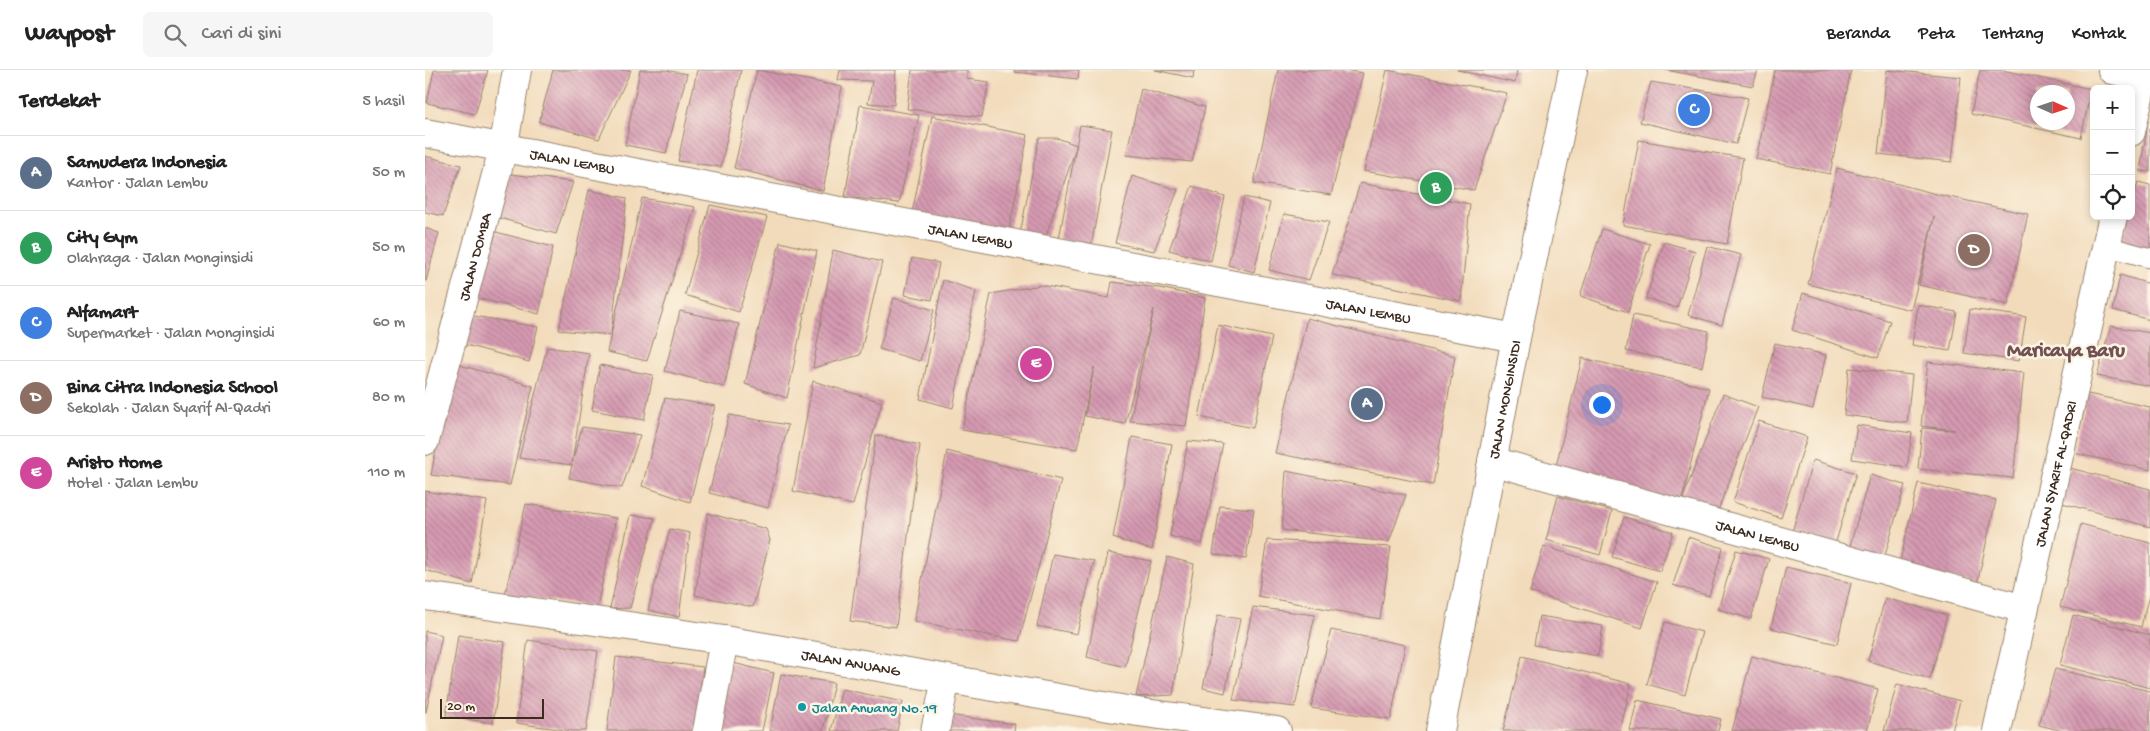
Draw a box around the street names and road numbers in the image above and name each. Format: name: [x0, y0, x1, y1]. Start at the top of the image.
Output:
street label: JALAN LEMBU: [528, 146, 616, 180]
street label: JALAN DOMBA: [456, 210, 497, 303]
street label: JALAN LEMBU: [926, 221, 1014, 254]
street label: JALAN LEMBU: [1324, 295, 1412, 329]
street label: JALAN MONGINSIDI: [1486, 339, 1526, 460]
street label: JALAN SYARIF AL-QADRI: [2032, 399, 2082, 549]
street label: JALAN LEMBU: [1713, 517, 1802, 557]
street label: JALAN ANUANG: [800, 647, 902, 682]

